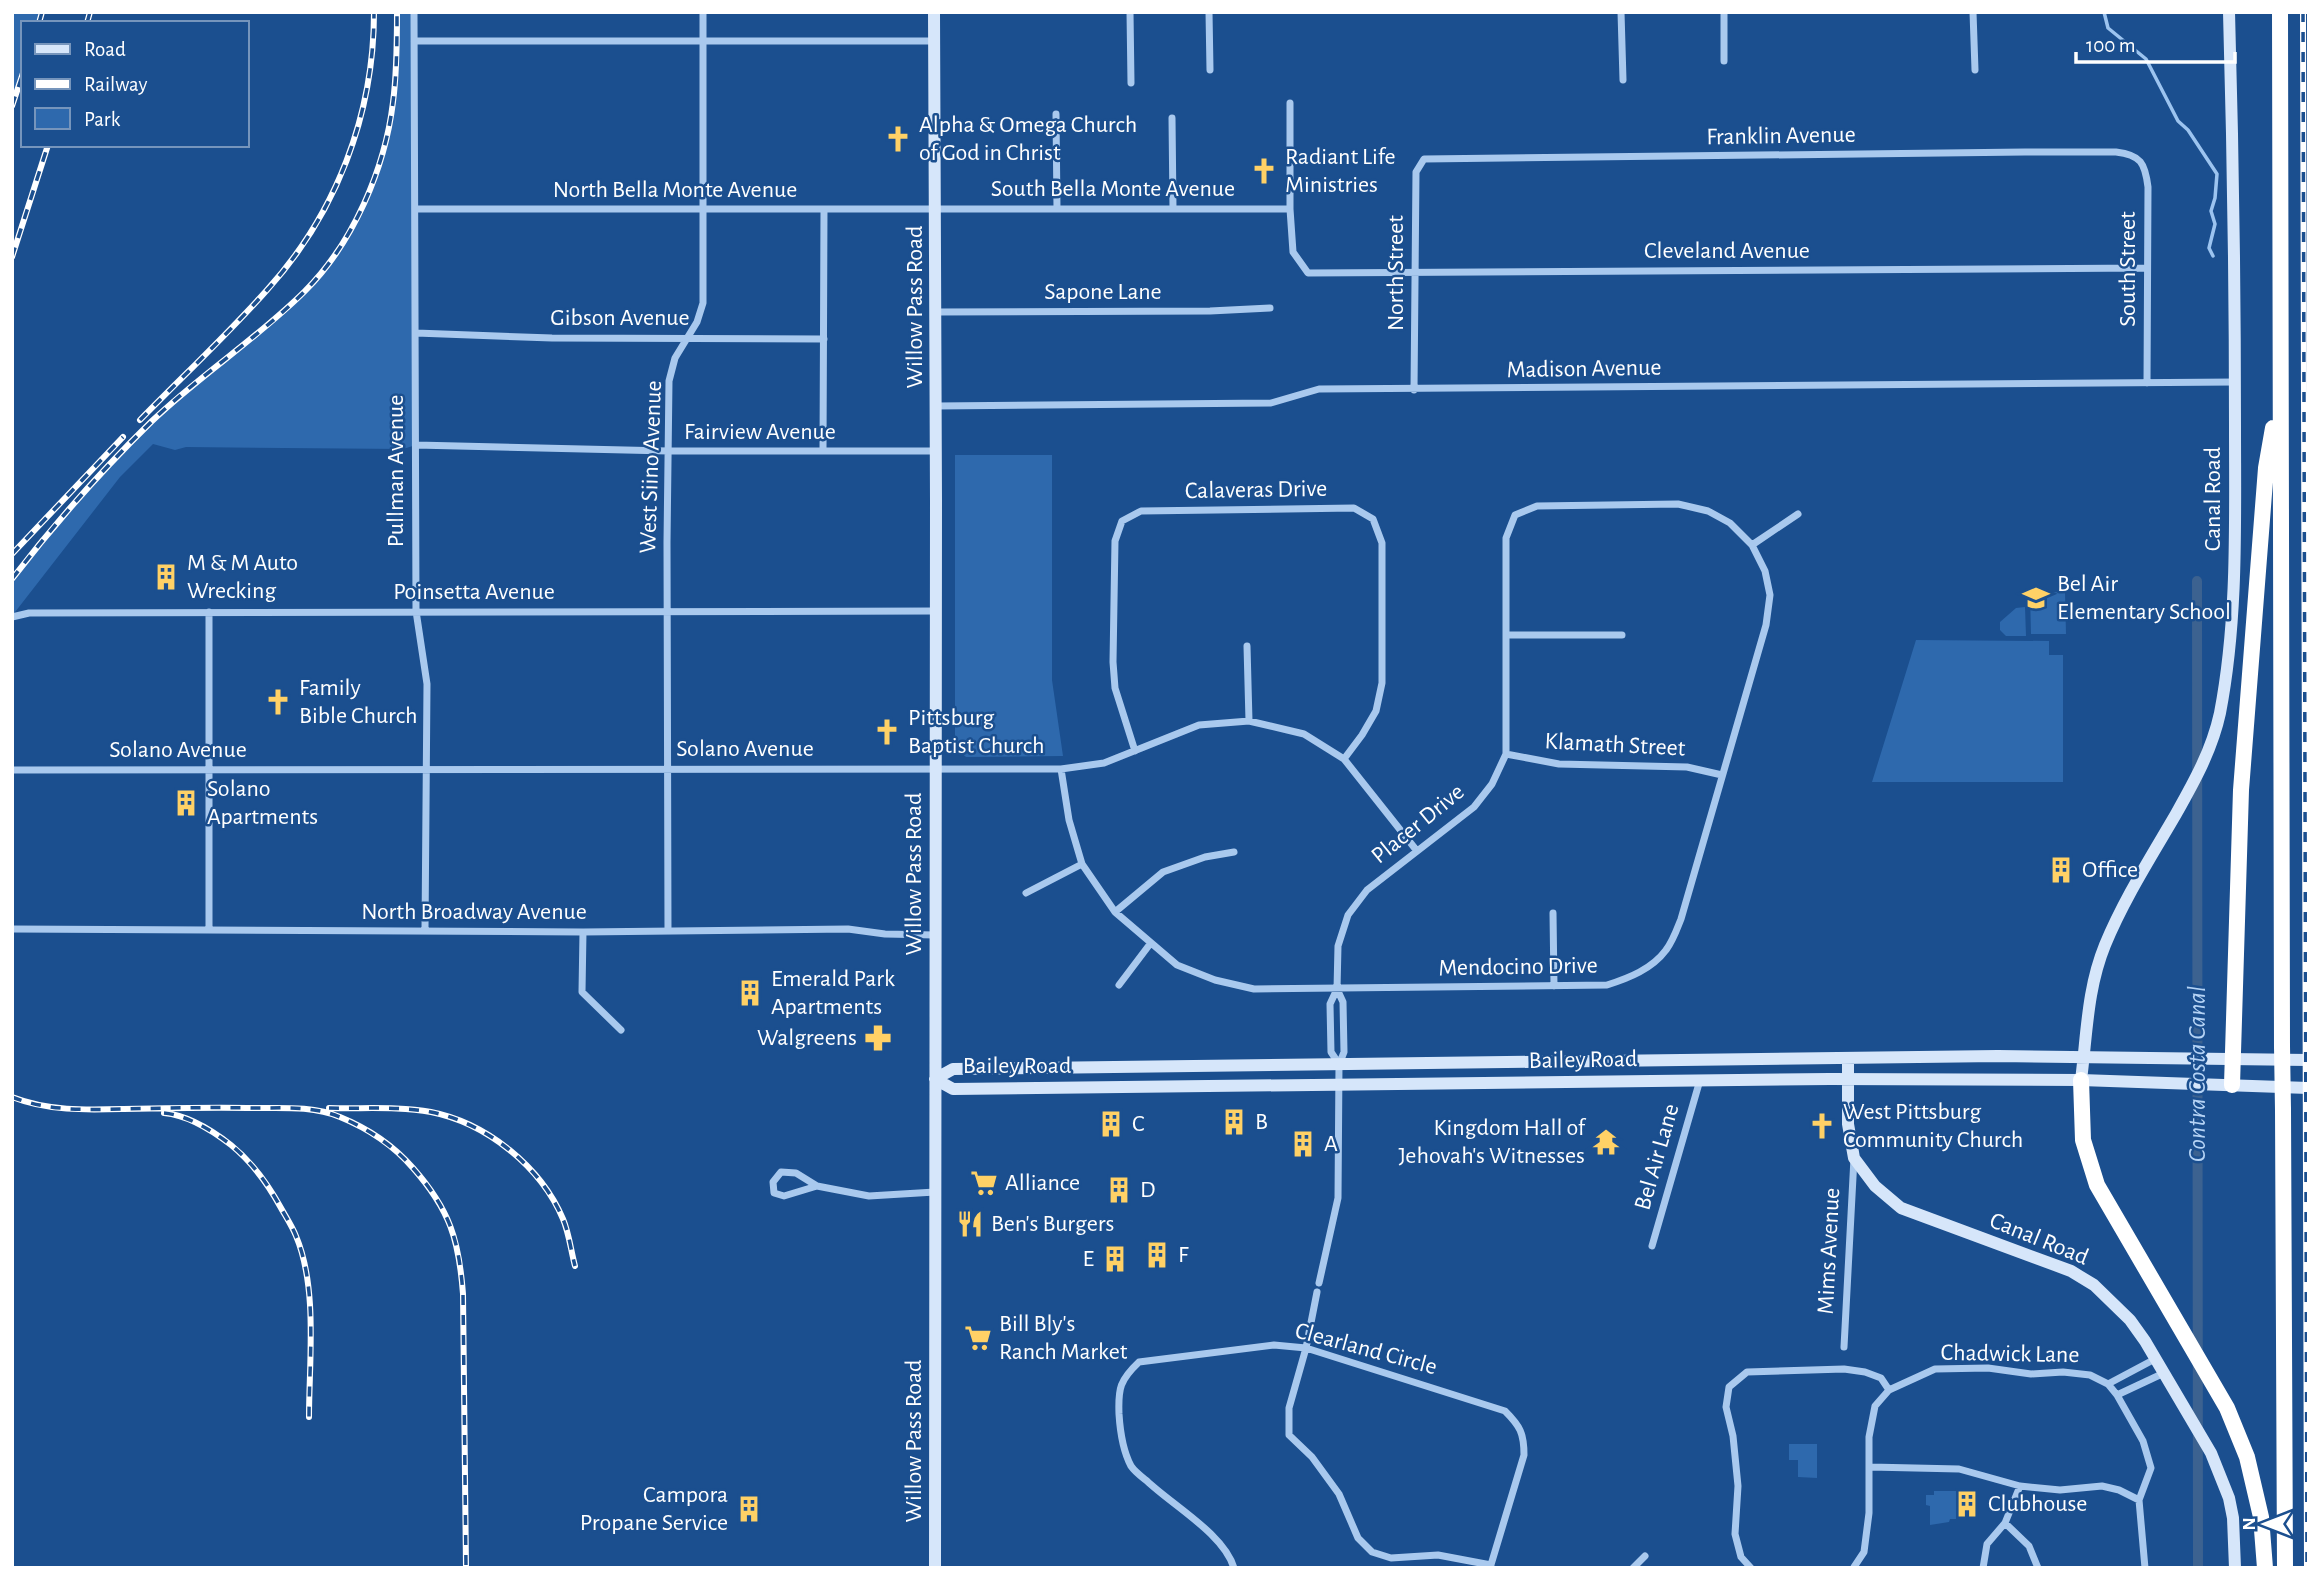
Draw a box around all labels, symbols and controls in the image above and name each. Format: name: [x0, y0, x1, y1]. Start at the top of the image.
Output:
legend: [21, 21, 248, 147]
scale bar: [2076, 21, 2235, 65]
text: 100 m: [2086, 35, 2136, 56]
text: Road: [84, 39, 126, 60]
text: Railway: [84, 74, 147, 95]
text: Park: [84, 109, 121, 130]
place label: Alpha & Omega Church of God in Christ: [919, 113, 1137, 165]
street label: Franklin Avenue: [1706, 123, 1856, 149]
church icon: Alpha & Omega Church of God in Christ: [883, 124, 913, 154]
place label: Radiant Life Ministries: [1285, 145, 1396, 197]
church icon: Radiant Life Ministries: [1249, 156, 1279, 186]
street label: South Bella Monte Avenue: [991, 177, 1235, 201]
street label: North Bella Monte Avenue: [553, 178, 797, 202]
street label: South Street: [2116, 211, 2140, 327]
street label: North Street: [1384, 215, 1408, 331]
street label: Willow Pass Road: [903, 225, 927, 389]
street label: Cleveland Avenue: [1644, 239, 1810, 263]
street label: Sapone Lane: [1044, 280, 1162, 304]
street label: Gibson Avenue: [550, 306, 690, 330]
street label: Madison Avenue: [1506, 356, 1662, 382]
street label: West Siino Avenue: [636, 380, 666, 554]
street label: Pullman Avenue: [384, 395, 408, 547]
street label: Fairview Avenue: [684, 420, 836, 444]
street label: Canal Road: [2201, 447, 2225, 551]
street label: Calaveras Drive: [1185, 477, 1327, 503]
place label: M & M Auto Wrecking: [187, 551, 298, 603]
building icon: M & M Auto Wrecking: [151, 562, 181, 592]
place label: Bel Air Elementary School: [2057, 572, 2231, 624]
street label: Poinsetta Avenue: [393, 580, 555, 604]
school or university icon: Bel Air Elementary School: [2021, 583, 2051, 613]
place label: Family Bible Church: [299, 676, 417, 728]
church icon: Family Bible Church: [263, 687, 293, 717]
place label: Pittsburg Baptist Church: [908, 706, 1045, 758]
church icon: Pittsburg Baptist Church: [872, 717, 902, 747]
street label: Klamath Street: [1544, 729, 1686, 761]
street label: Solano Avenue: [676, 737, 814, 761]
street label: Solano Avenue: [109, 738, 247, 762]
place label: Solano Apartments: [207, 777, 318, 829]
street label: Placer Drive: [1367, 780, 1469, 868]
building icon: Solano Apartments: [171, 788, 201, 818]
street label: Willow Pass Road: [902, 792, 926, 956]
building icon: Office: [2046, 855, 2076, 885]
place label: Office: [2082, 858, 2138, 882]
street label: North Broadway Avenue: [361, 900, 587, 924]
street label: Mendocino Drive: [1438, 954, 1598, 980]
place label: Emerald Park Apartments: [771, 967, 895, 1019]
building icon: Emerald Park Apartments: [735, 978, 765, 1008]
water label: Contra Costa Canal: [2184, 986, 2210, 1162]
pharmacy icon: Walgreens: [863, 1023, 893, 1053]
place label: Walgreens: [757, 1026, 857, 1050]
street label: Bailey Road: [1528, 1047, 1638, 1073]
street label: Bailey Road: [963, 1054, 1071, 1078]
place label: West Pittsburg Community Church: [1843, 1100, 2023, 1152]
street label: Bel Air Lane: [1630, 1101, 1684, 1213]
building icon: B: [1219, 1107, 1249, 1137]
building icon: C: [1096, 1109, 1126, 1139]
place label: B: [1255, 1110, 1268, 1134]
church icon: West Pittsburg Community Church: [1807, 1111, 1837, 1141]
place label: C: [1132, 1112, 1144, 1136]
place label: Kingdom Hall of Jehovah's Witnesses: [1398, 1116, 1587, 1168]
temple icon: Kingdom Hall of Jehovah's Witnesses: [1591, 1127, 1621, 1157]
building icon: A: [1288, 1129, 1318, 1159]
place label: A: [1324, 1132, 1338, 1156]
supermarket icon: Alliance: [969, 1168, 999, 1198]
place label: Alliance: [1005, 1171, 1080, 1195]
building icon: D: [1104, 1175, 1134, 1205]
place label: D: [1140, 1178, 1156, 1202]
street label: Mims Avenue: [1814, 1187, 1844, 1315]
street label: Canal Road: [1986, 1208, 2092, 1270]
restaurant icon: Ben's Burgers: [955, 1209, 985, 1239]
place label: Ben's Burgers: [991, 1212, 1114, 1236]
building icon: F: [1142, 1240, 1172, 1270]
place label: F: [1178, 1243, 1189, 1267]
building icon: E: [1100, 1244, 1130, 1274]
place label: E: [1082, 1247, 1094, 1271]
place label: Bill Bly's Ranch Market: [999, 1312, 1128, 1364]
street label: Clearland Circle: [1292, 1319, 1440, 1379]
supermarket icon: Bill Bly's Ranch Market: [963, 1323, 993, 1353]
street label: Chadwick Lane: [1940, 1341, 2080, 1367]
street label: Willow Pass Road: [902, 1359, 926, 1523]
place label: Campora Propane Service: [580, 1483, 728, 1535]
building icon: Clubhouse: [1952, 1489, 1982, 1519]
north arrow: [2230, 1489, 2300, 1559]
place label: Clubhouse: [1988, 1492, 2087, 1516]
building icon: Campora Propane Service: [734, 1494, 764, 1524]
text: N: [2240, 1517, 2259, 1531]

